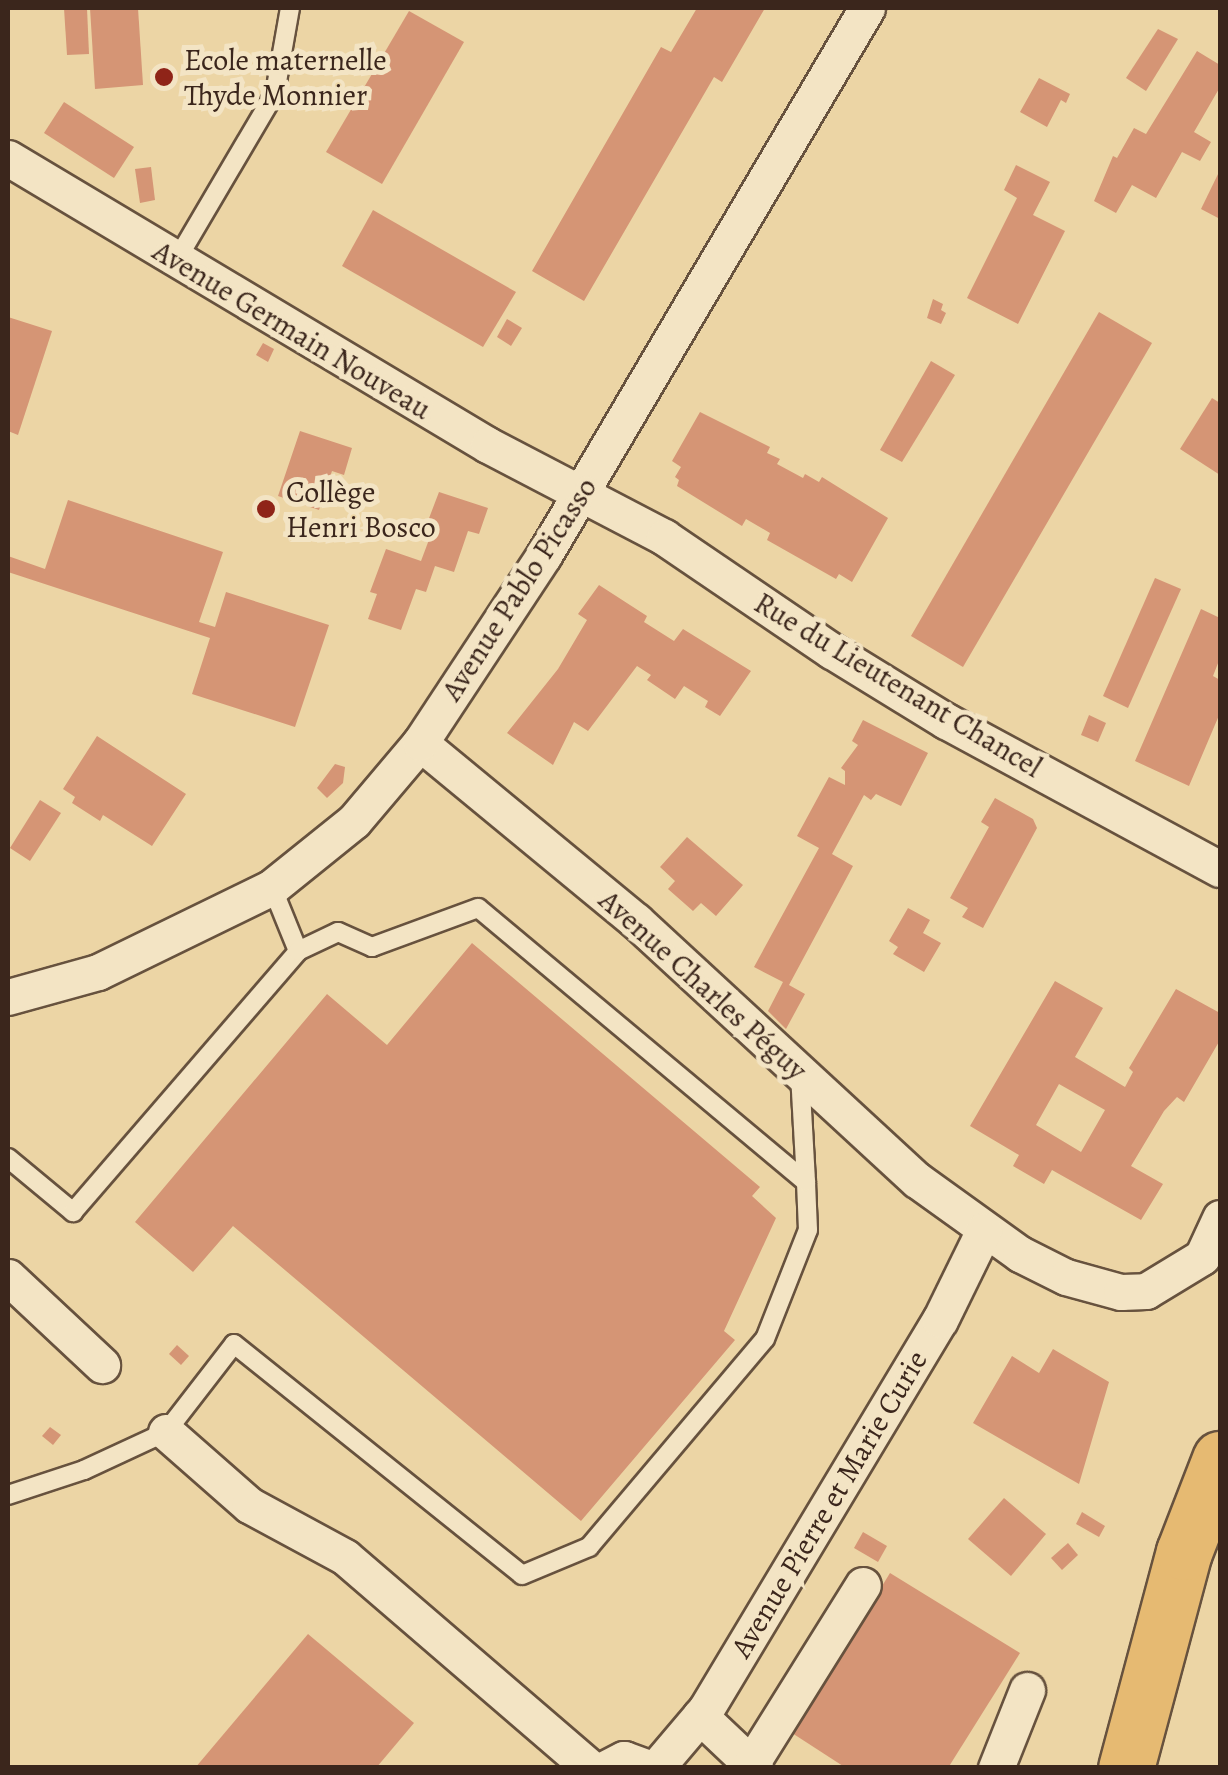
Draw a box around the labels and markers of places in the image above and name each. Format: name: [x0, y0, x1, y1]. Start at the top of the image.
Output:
place label: Ecole maternelle Thyde Monnier: [184, 42, 387, 112]
marker: Ecole maternelle Thyde Monnier: [153, 66, 175, 88]
place label: Collège Henri Bosco: [286, 474, 436, 544]
marker: Collège Henri Bosco: [255, 498, 277, 520]

